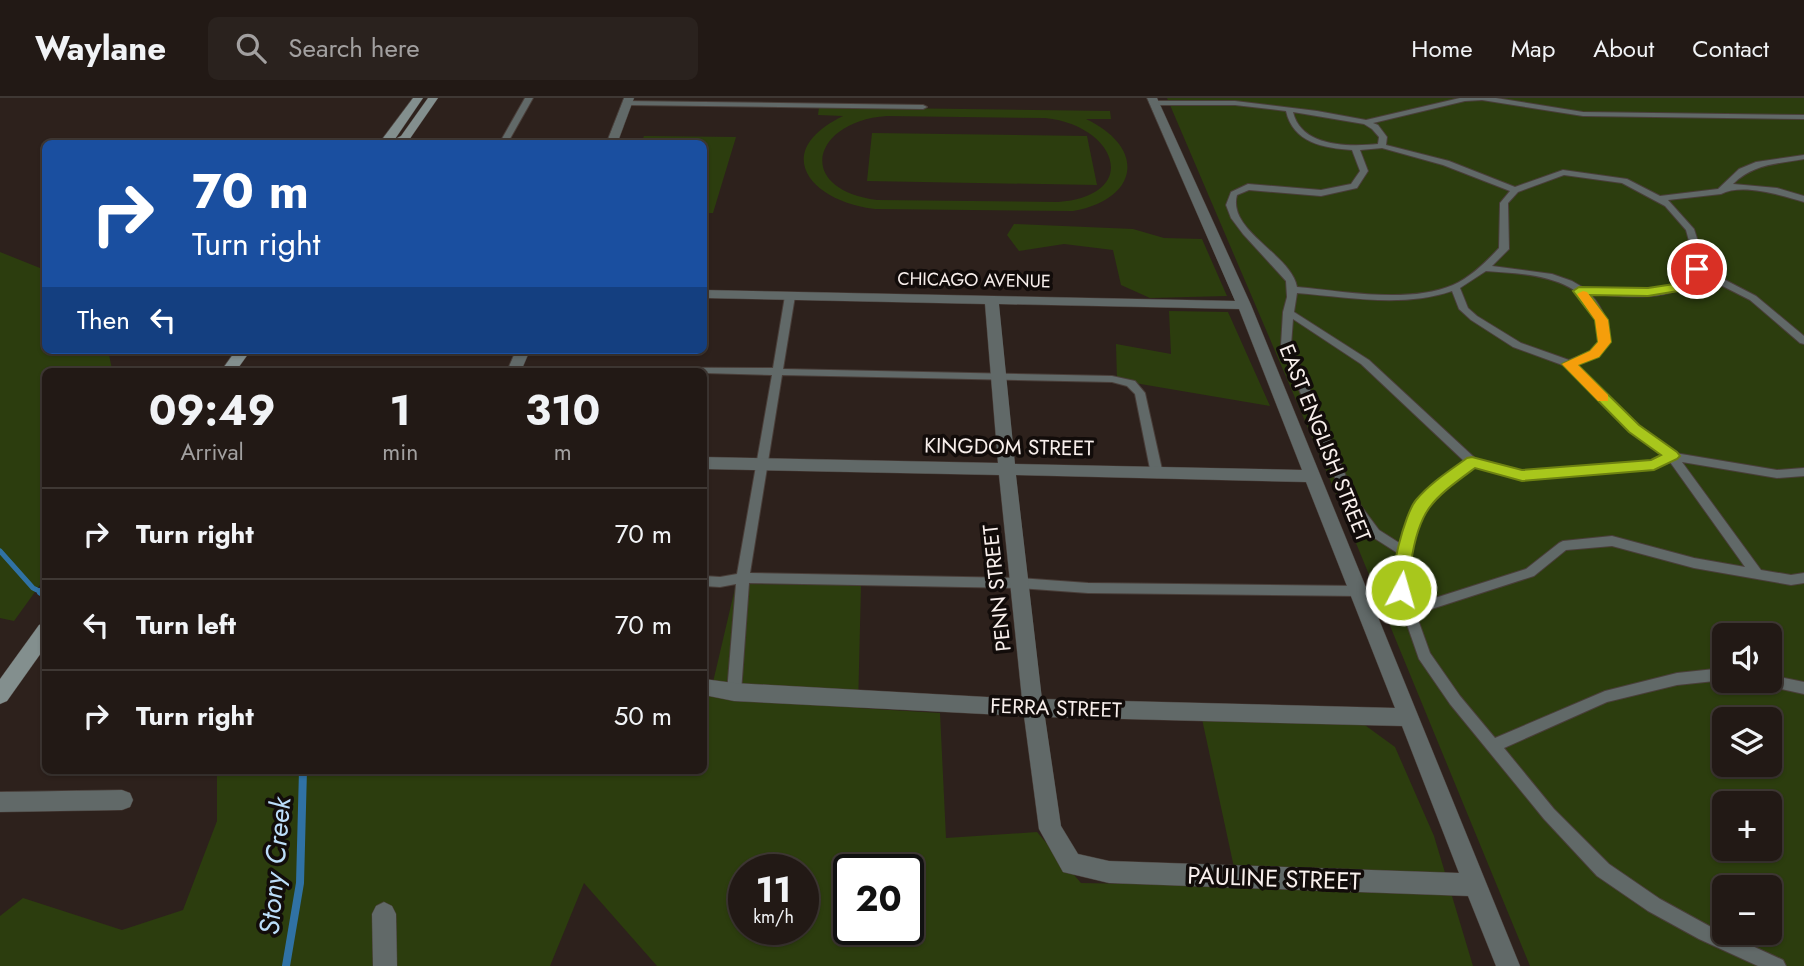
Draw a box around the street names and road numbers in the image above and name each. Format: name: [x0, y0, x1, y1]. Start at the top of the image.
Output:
street label: CHICAGO AVENUE: [897, 266, 1051, 294]
street label: EAST ENGLISH STREET: [1272, 340, 1378, 546]
street label: KINGDOM STREET: [924, 431, 1094, 463]
street label: PENN STREET: [975, 523, 1019, 653]
street label: FERRA STREET: [990, 691, 1123, 725]
street label: PAULINE STREET: [1187, 857, 1361, 899]

